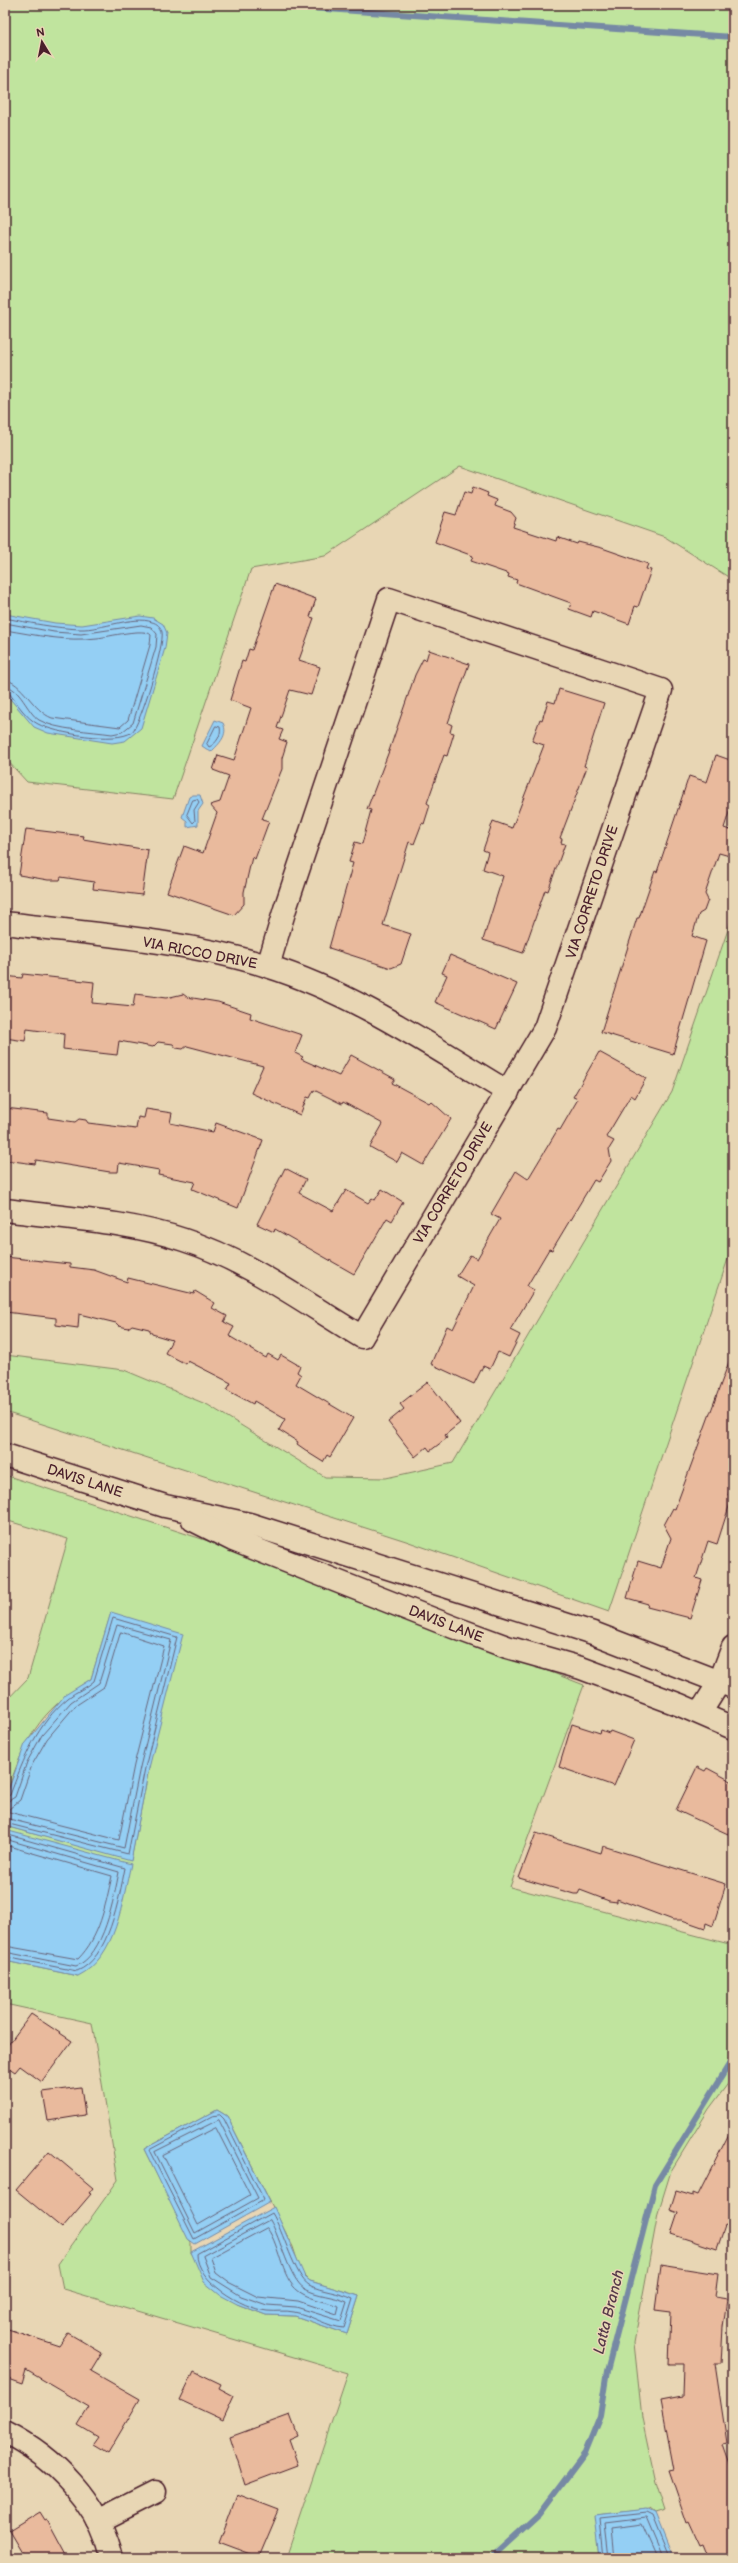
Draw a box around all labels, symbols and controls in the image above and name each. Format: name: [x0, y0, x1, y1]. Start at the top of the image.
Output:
north arrow: [22, 22, 62, 62]
text: N: [35, 26, 46, 40]
street label: VIA CORRETO DRIVE: [562, 823, 622, 961]
street label: VIA RICCO DRIVE: [141, 934, 259, 972]
street label: VIA CORRETO DRIVE: [410, 1119, 496, 1247]
street label: DAVIS LANE: [45, 1461, 125, 1501]
street label: DAVIS LANE: [406, 1602, 486, 1646]
water label: Latta Branch: [589, 2268, 629, 2356]

